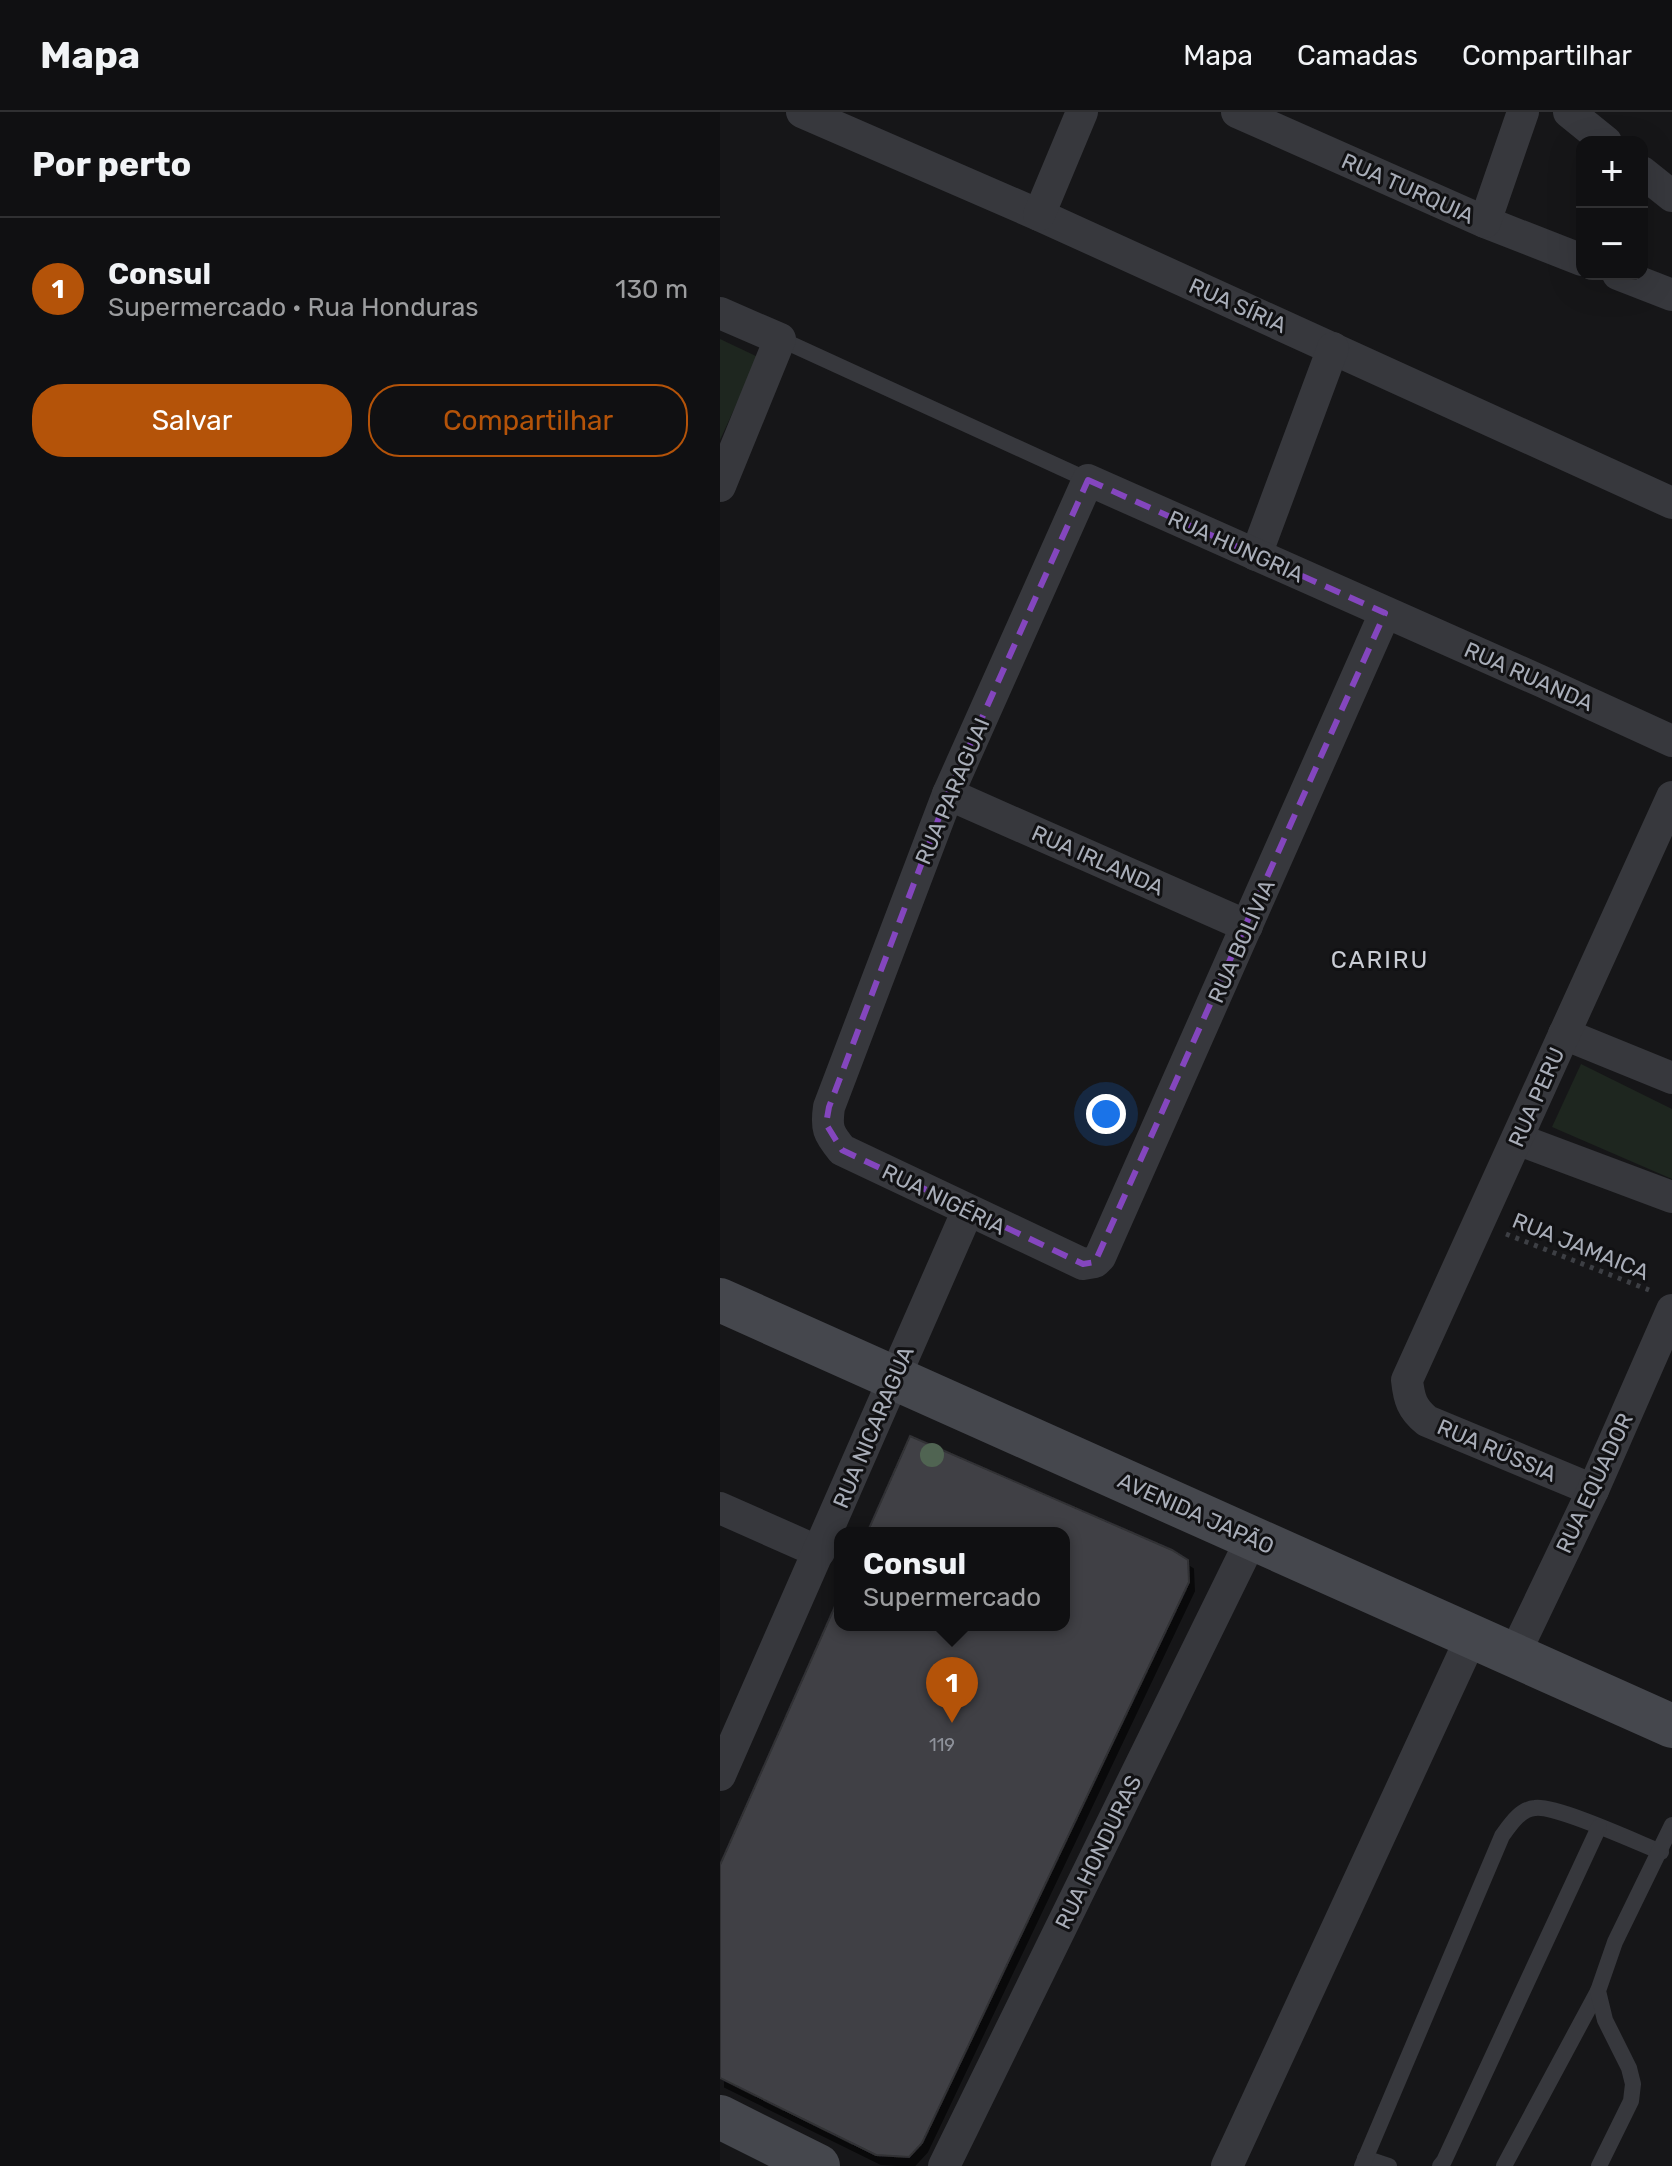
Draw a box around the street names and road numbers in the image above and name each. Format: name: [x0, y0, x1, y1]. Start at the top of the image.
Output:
street label: RUA TURQUIA: [1337, 147, 1478, 230]
street label: RUA SÍRIA: [1185, 272, 1291, 339]
street label: RUA HUNGRIA: [1164, 505, 1308, 589]
street label: RUA RUANDA: [1460, 636, 1598, 717]
street label: RUA PARAGUAI: [909, 714, 996, 869]
street label: RUA IRLANDA: [1028, 819, 1168, 902]
street label: RUA BOLÍVIA: [1202, 875, 1281, 1007]
street label: RUA PERU: [1502, 1043, 1570, 1151]
street label: RUA NIGÉRIA: [878, 1158, 1010, 1241]
street label: RUA JAMAICA: [1509, 1207, 1653, 1286]
street label: RUA NICARAGUA: [827, 1342, 920, 1512]
street label: RUA EQUADOR: [1550, 1409, 1639, 1558]
street label: RUA RÚSSIA: [1433, 1413, 1561, 1488]
street label: AVENIDA JAPÃO: [1114, 1467, 1278, 1560]
street label: RUA HONDURAS: [1049, 1771, 1147, 1934]

